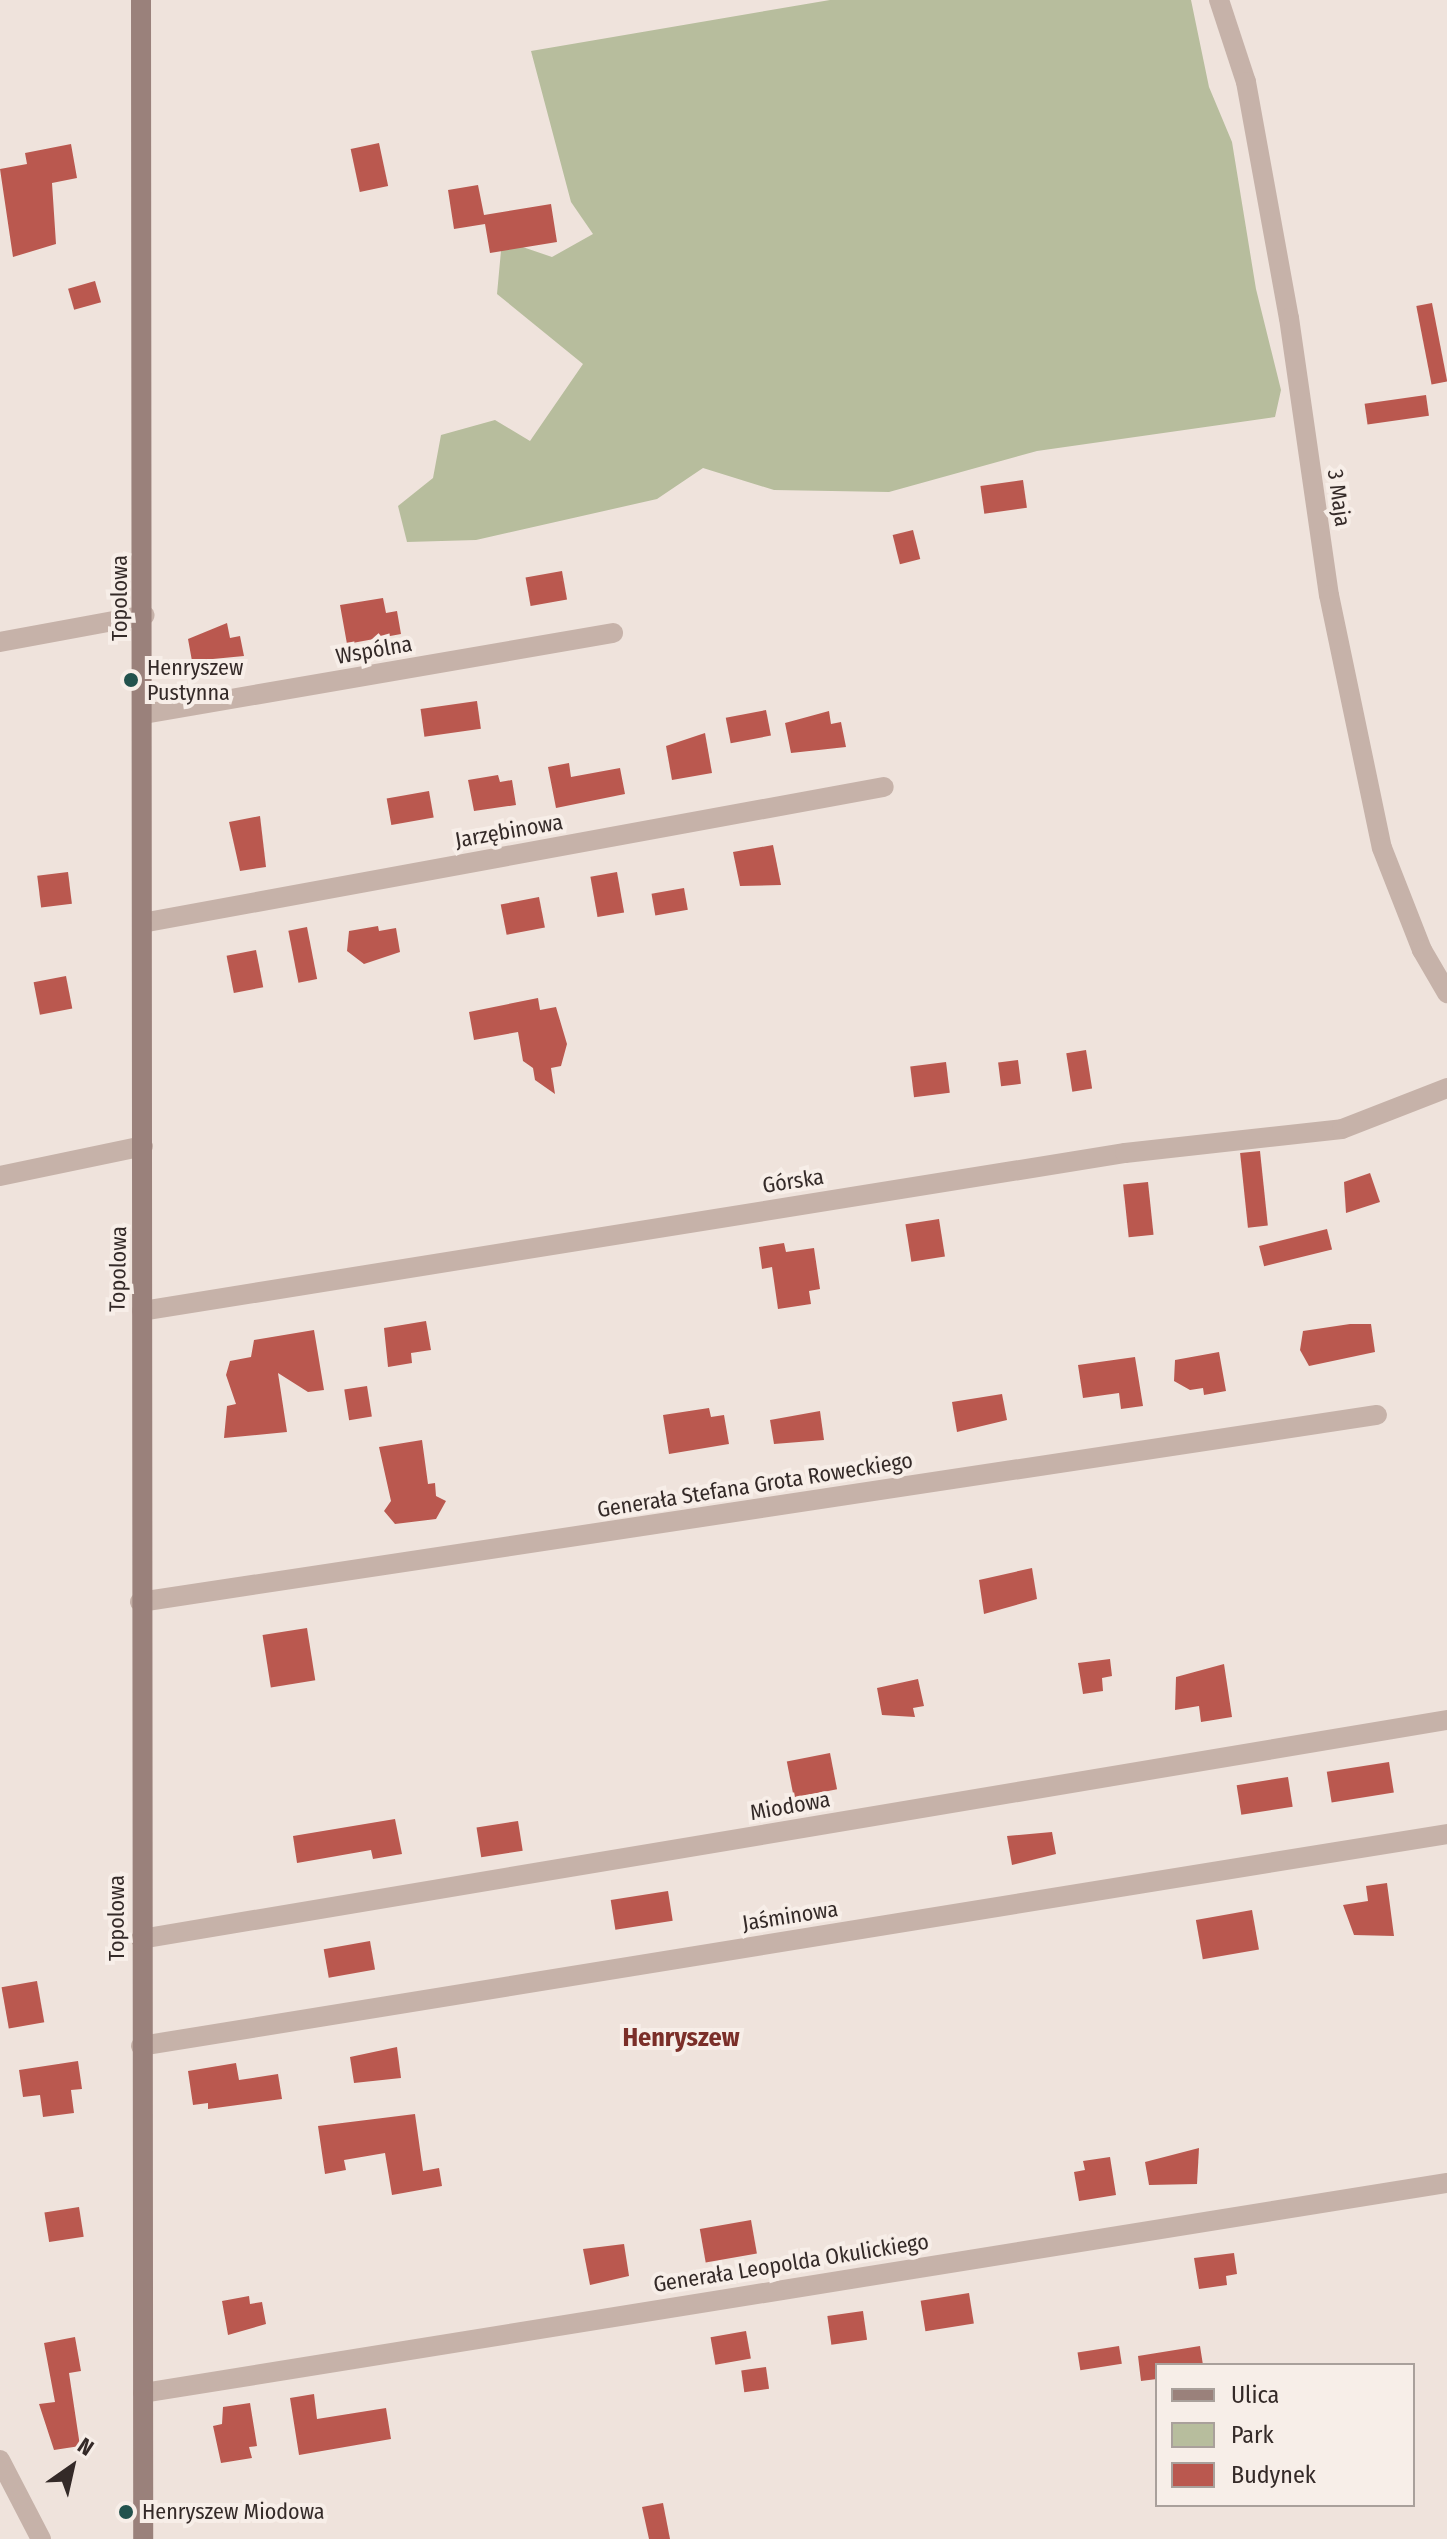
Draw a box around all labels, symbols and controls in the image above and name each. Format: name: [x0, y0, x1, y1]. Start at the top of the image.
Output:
street label: 3 Maja: [1322, 468, 1356, 528]
street label: Topolowa: [107, 555, 133, 641]
street label: Wspólna: [334, 630, 414, 670]
place label: Henryszew Pustynna: [147, 654, 243, 706]
marker: Henryszew Pustynna: [122, 671, 140, 689]
street label: Jarzębinowa: [453, 809, 565, 853]
street label: Górska: [760, 1163, 826, 1199]
street label: Topolowa: [104, 1226, 132, 1312]
street label: Generała Stefana Grota Roweckiego: [595, 1447, 915, 1523]
street label: Miodowa: [748, 1786, 832, 1826]
street label: Topolowa: [104, 1875, 130, 1961]
street label: Jaśminowa: [740, 1895, 840, 1937]
district label: Henryszew: [622, 2022, 740, 2054]
street label: Generała Leopolda Okulickiego: [651, 2228, 931, 2298]
legend: [1155, 2363, 1415, 2507]
text: Ulica: [1231, 2381, 1279, 2409]
text: Park: [1231, 2421, 1274, 2449]
north arrow: [32, 2427, 112, 2507]
text: N: [73, 2432, 99, 2462]
text: Budynek: [1231, 2461, 1316, 2489]
place label: Henryszew Miodowa: [142, 2499, 325, 2525]
marker: Henryszew Miodowa: [117, 2503, 135, 2521]

